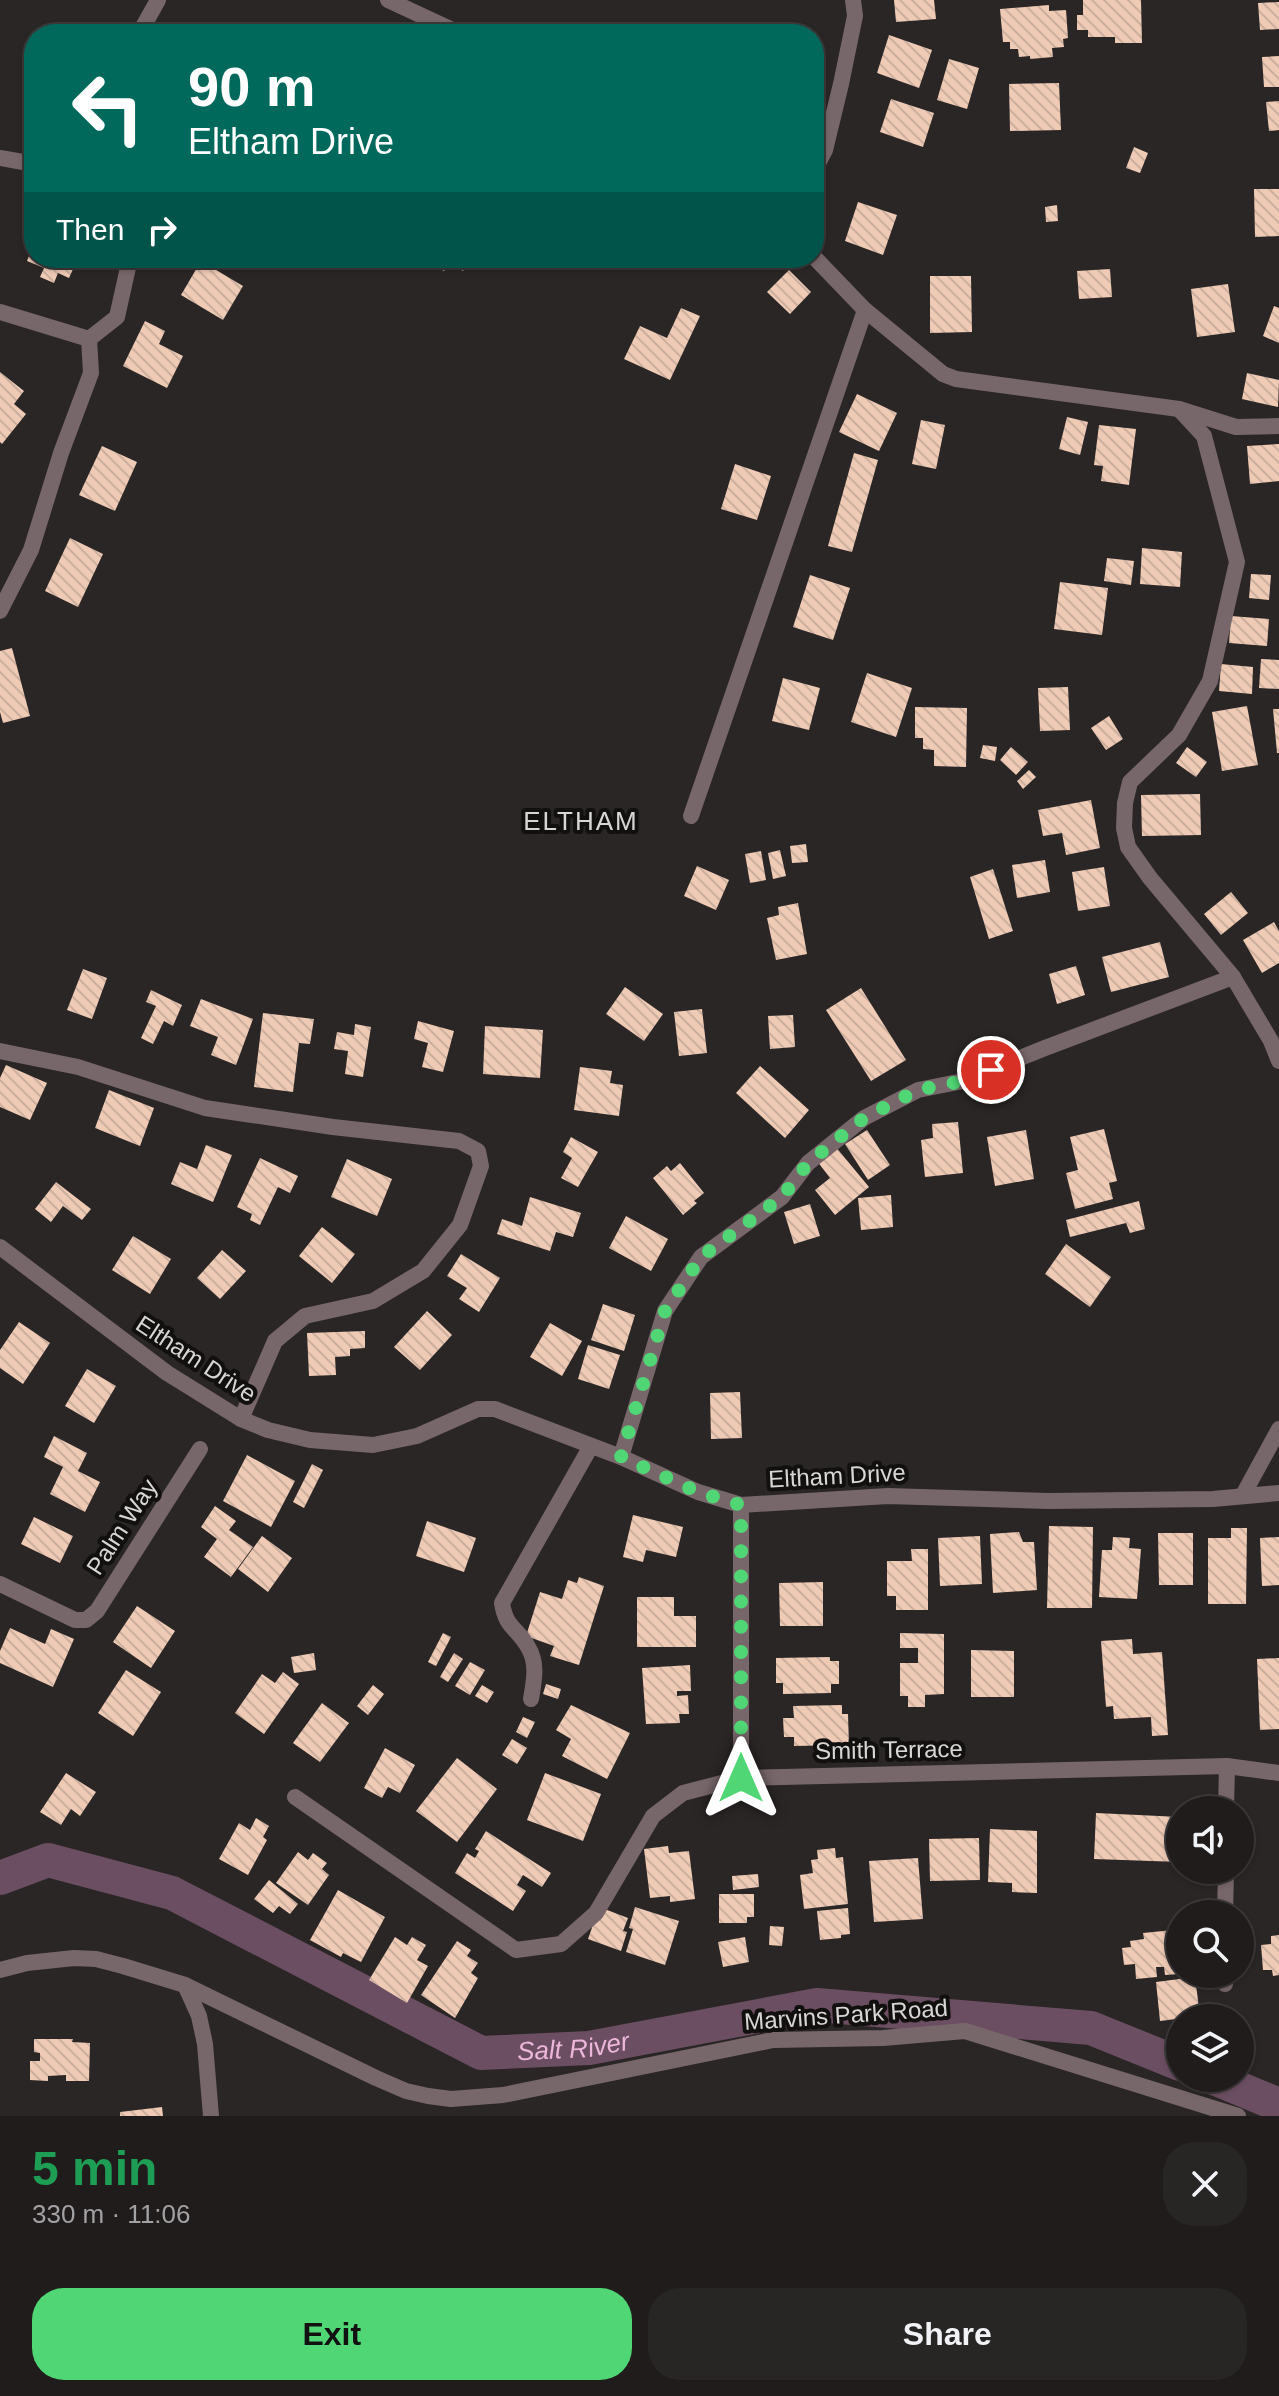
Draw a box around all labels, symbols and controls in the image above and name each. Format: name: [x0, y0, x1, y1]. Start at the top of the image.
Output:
text: 90 m: [188, 55, 316, 118]
icon: left: [56, 56, 160, 160]
text: Eltham Drive: [188, 121, 394, 162]
icon: right: [140, 208, 184, 252]
text: Then: [56, 213, 124, 246]
district label: ELTHAM: [523, 806, 639, 836]
pin: [957, 1036, 1025, 1104]
icon: arrive: [969, 1048, 1013, 1092]
street label: Eltham Drive: [131, 1310, 261, 1407]
street label: Eltham Drive: [768, 1458, 906, 1493]
street label: Palm Way: [81, 1474, 162, 1580]
street label: Smith Terrace: [815, 1735, 963, 1764]
position arrow: [699, 1736, 783, 1820]
map controls: [1166, 1796, 1254, 2092]
button: sound: [1166, 1796, 1254, 1884]
button: search: [1166, 1900, 1254, 1988]
street label: Marvins Park Road: [743, 1994, 949, 2035]
button: layers: [1166, 2004, 1254, 2092]
water label: Salt River: [516, 2025, 633, 2066]
text: 5 min: [32, 2142, 157, 2195]
button: close: [1163, 2142, 1247, 2226]
text: 330 m · 11:06: [32, 2199, 191, 2229]
button: Exit: [32, 2288, 632, 2380]
button: Share: [648, 2288, 1247, 2380]

